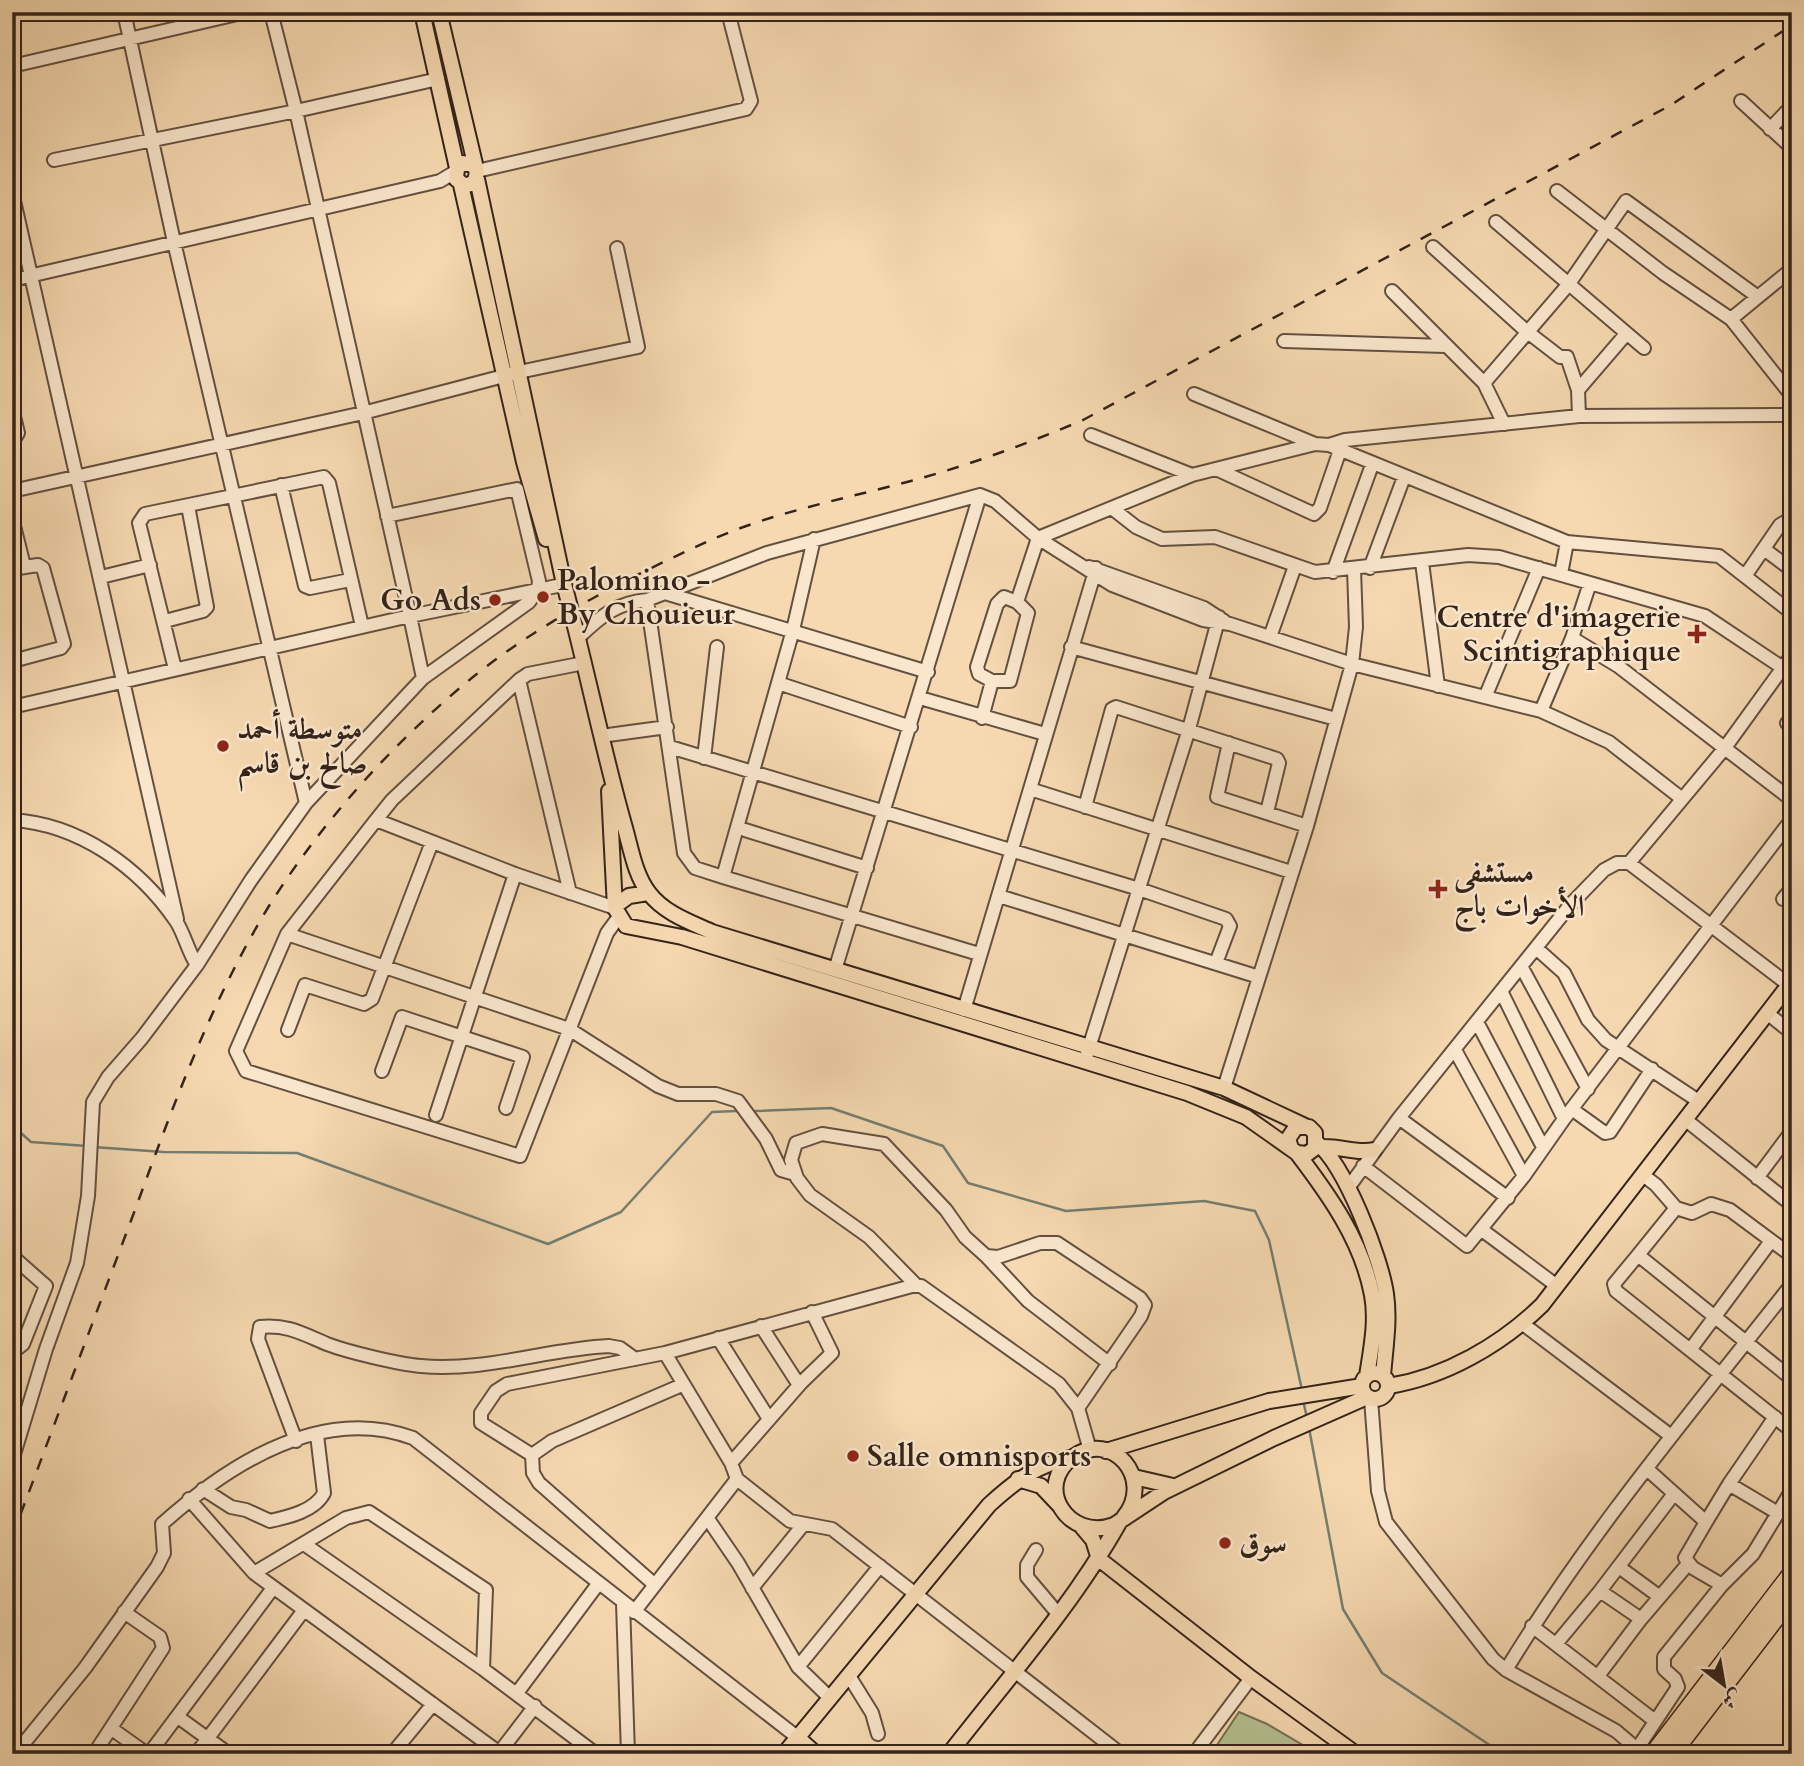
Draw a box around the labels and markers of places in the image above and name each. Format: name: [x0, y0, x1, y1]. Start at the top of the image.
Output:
place label: Palomino - By Chouieur: [557, 560, 736, 635]
place label: Go Ads: [380, 580, 481, 621]
marker: Palomino - By Chouieur: [535, 589, 551, 605]
marker: Go Ads: [487, 592, 503, 608]
place label: Centre d'imagerie Scintigraphique: [1437, 597, 1681, 672]
marker: Centre d'imagerie Scintigraphique: [1687, 624, 1707, 644]
place label: متوسطة أحمد صالح بن قاسم: [237, 708, 367, 792]
marker: متوسطة أحمد صالح بن قاسم: [215, 738, 231, 754]
place label: مستشفى الأخوات باج: [1453, 852, 1585, 933]
marker: مستشفى الأخوات باج: [1428, 879, 1448, 899]
place label: Salle omnisports: [867, 1436, 1091, 1477]
marker: Salle omnisports: [845, 1448, 861, 1464]
place label: سوق: [1239, 1523, 1287, 1564]
marker: سوق: [1217, 1535, 1233, 1551]

